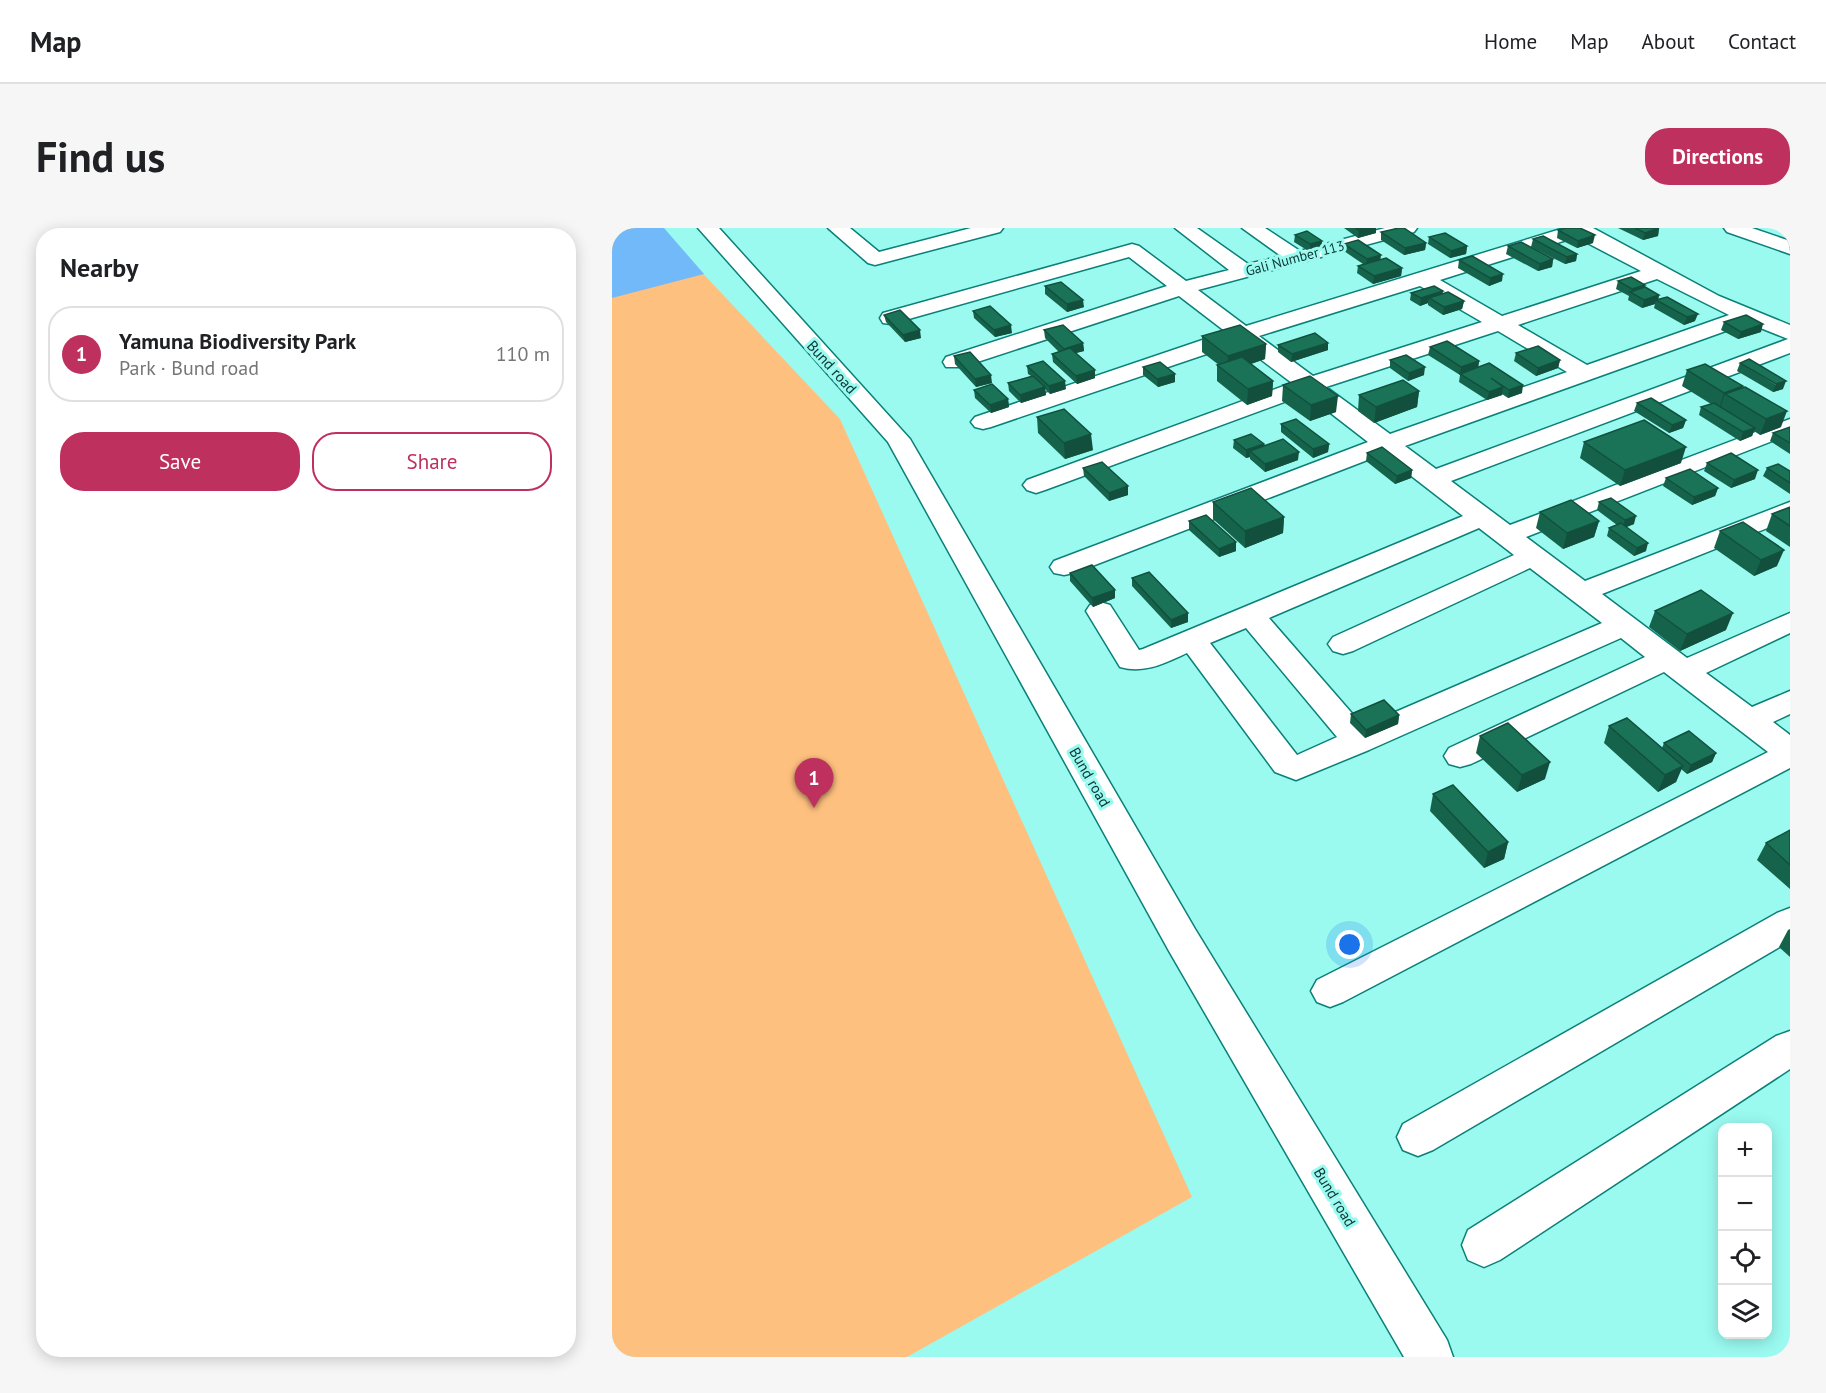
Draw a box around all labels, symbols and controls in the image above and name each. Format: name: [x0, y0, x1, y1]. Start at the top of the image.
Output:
text: Map: [30, 23, 81, 60]
text: Home: [1484, 28, 1537, 55]
text: Map: [1570, 28, 1609, 55]
text: About: [1642, 28, 1695, 55]
text: Contact: [1728, 28, 1796, 55]
button: Directions: [1645, 128, 1790, 185]
text: Find us: [36, 129, 165, 184]
street label: Gali Number 113: [1244, 236, 1346, 280]
text: Nearby: [60, 251, 138, 284]
text: Yamuna Biodiversity Park: [119, 327, 356, 355]
street label: Bund road: [803, 336, 861, 398]
text: 1: [76, 341, 87, 367]
text: 110 m: [496, 341, 550, 367]
text: Park · Bund road: [119, 355, 259, 381]
button: Save: [60, 432, 300, 491]
button: Share: [312, 432, 552, 491]
street label: Bund road: [1065, 744, 1115, 810]
pin: 1: [794, 758, 834, 808]
your location: [1335, 930, 1364, 959]
map controls: [1718, 1123, 1772, 1339]
button: +: [1718, 1123, 1772, 1177]
street label: Bund road: [1310, 1164, 1360, 1230]
button: −: [1718, 1177, 1772, 1231]
button: locate: [1718, 1231, 1772, 1285]
button: layers: [1718, 1285, 1772, 1339]

